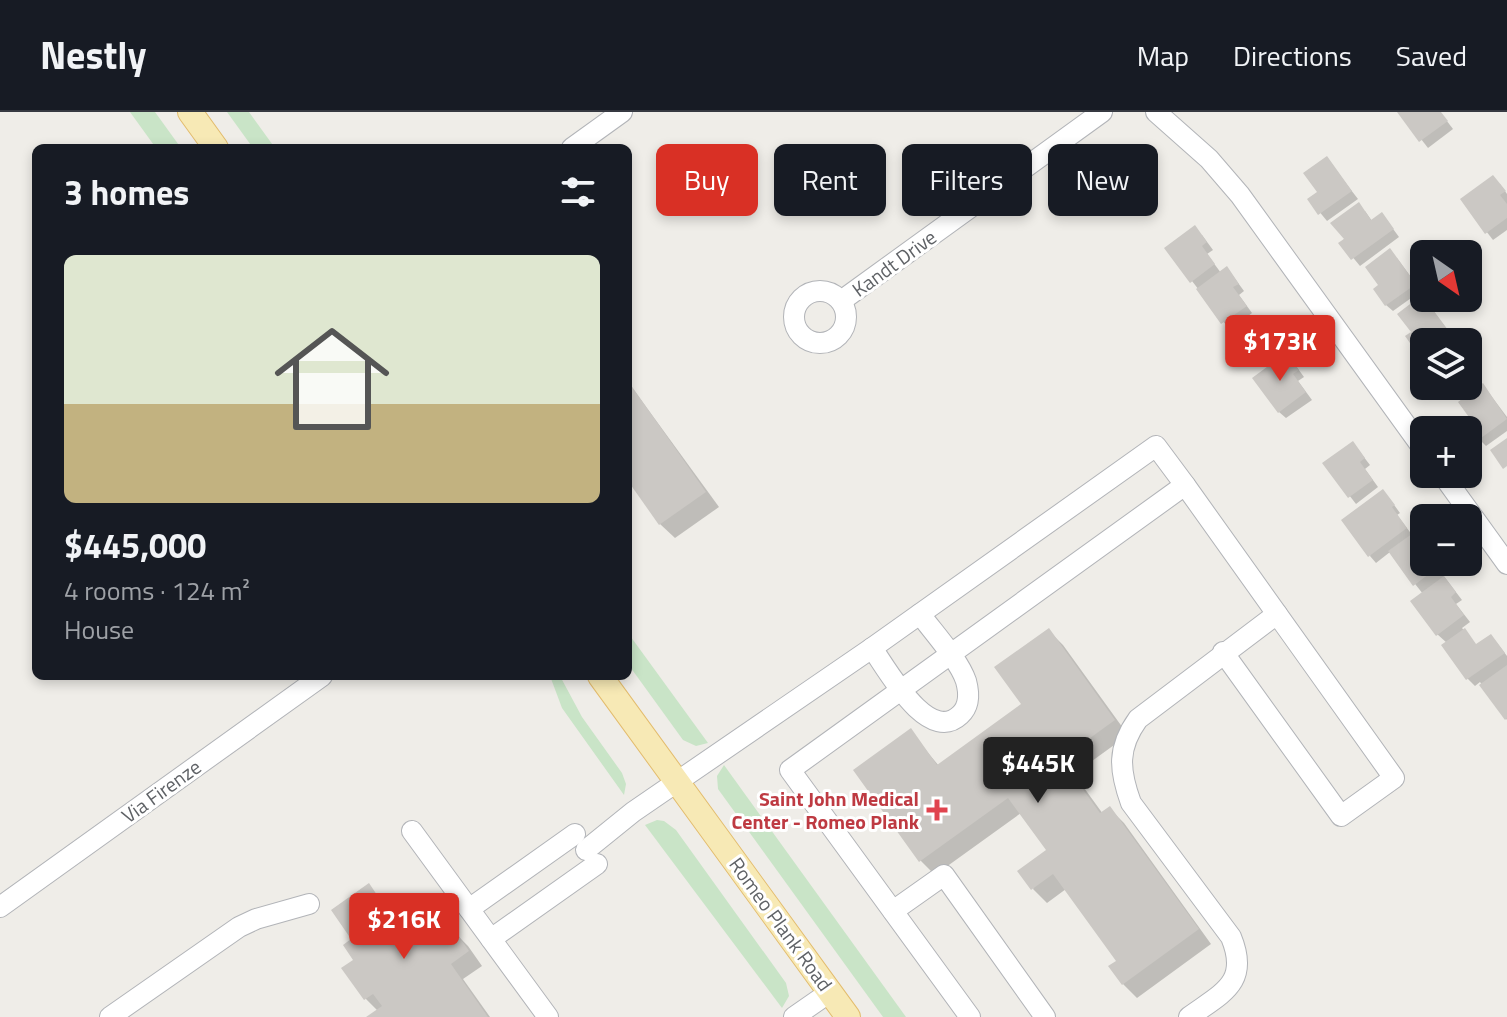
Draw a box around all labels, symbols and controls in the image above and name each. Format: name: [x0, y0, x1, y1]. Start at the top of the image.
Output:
text: Nestly: [40, 26, 147, 84]
text: Map: [1137, 34, 1189, 77]
text: Directions: [1233, 34, 1352, 77]
text: Saved: [1396, 34, 1467, 77]
chip: Buy: [656, 144, 758, 216]
chip: Rent: [774, 144, 886, 216]
chip: Filters: [902, 144, 1032, 216]
chip: New: [1048, 144, 1158, 216]
text: 3 homes: [64, 166, 189, 218]
icon: filters: [556, 170, 600, 214]
street label: Kandt Drive: [845, 222, 943, 304]
north arrow: [1410, 240, 1482, 312]
map controls: [1410, 240, 1482, 576]
icon: home: [260, 307, 404, 451]
pin: $173K: [1224, 315, 1336, 383]
text: $173K: [1243, 321, 1317, 360]
button: layers: [1410, 328, 1482, 400]
button: +: [1410, 416, 1482, 488]
button: −: [1410, 504, 1482, 576]
text: $445,000: [64, 519, 206, 571]
text: 4 rooms · 124 m²: [64, 571, 250, 610]
text: House: [64, 610, 134, 649]
pin: $445K: [982, 737, 1094, 805]
text: $445K: [1001, 743, 1075, 782]
street label: Via Firenze: [115, 751, 207, 831]
place label: Saint John Medical Center - Romeo Plank: [732, 783, 920, 837]
marker: Saint John Medical Center - Romeo Plank: [926, 799, 948, 821]
street label: Romeo Plank Road: [722, 851, 840, 997]
pin: $216K: [348, 893, 460, 961]
text: $216K: [367, 899, 441, 938]

